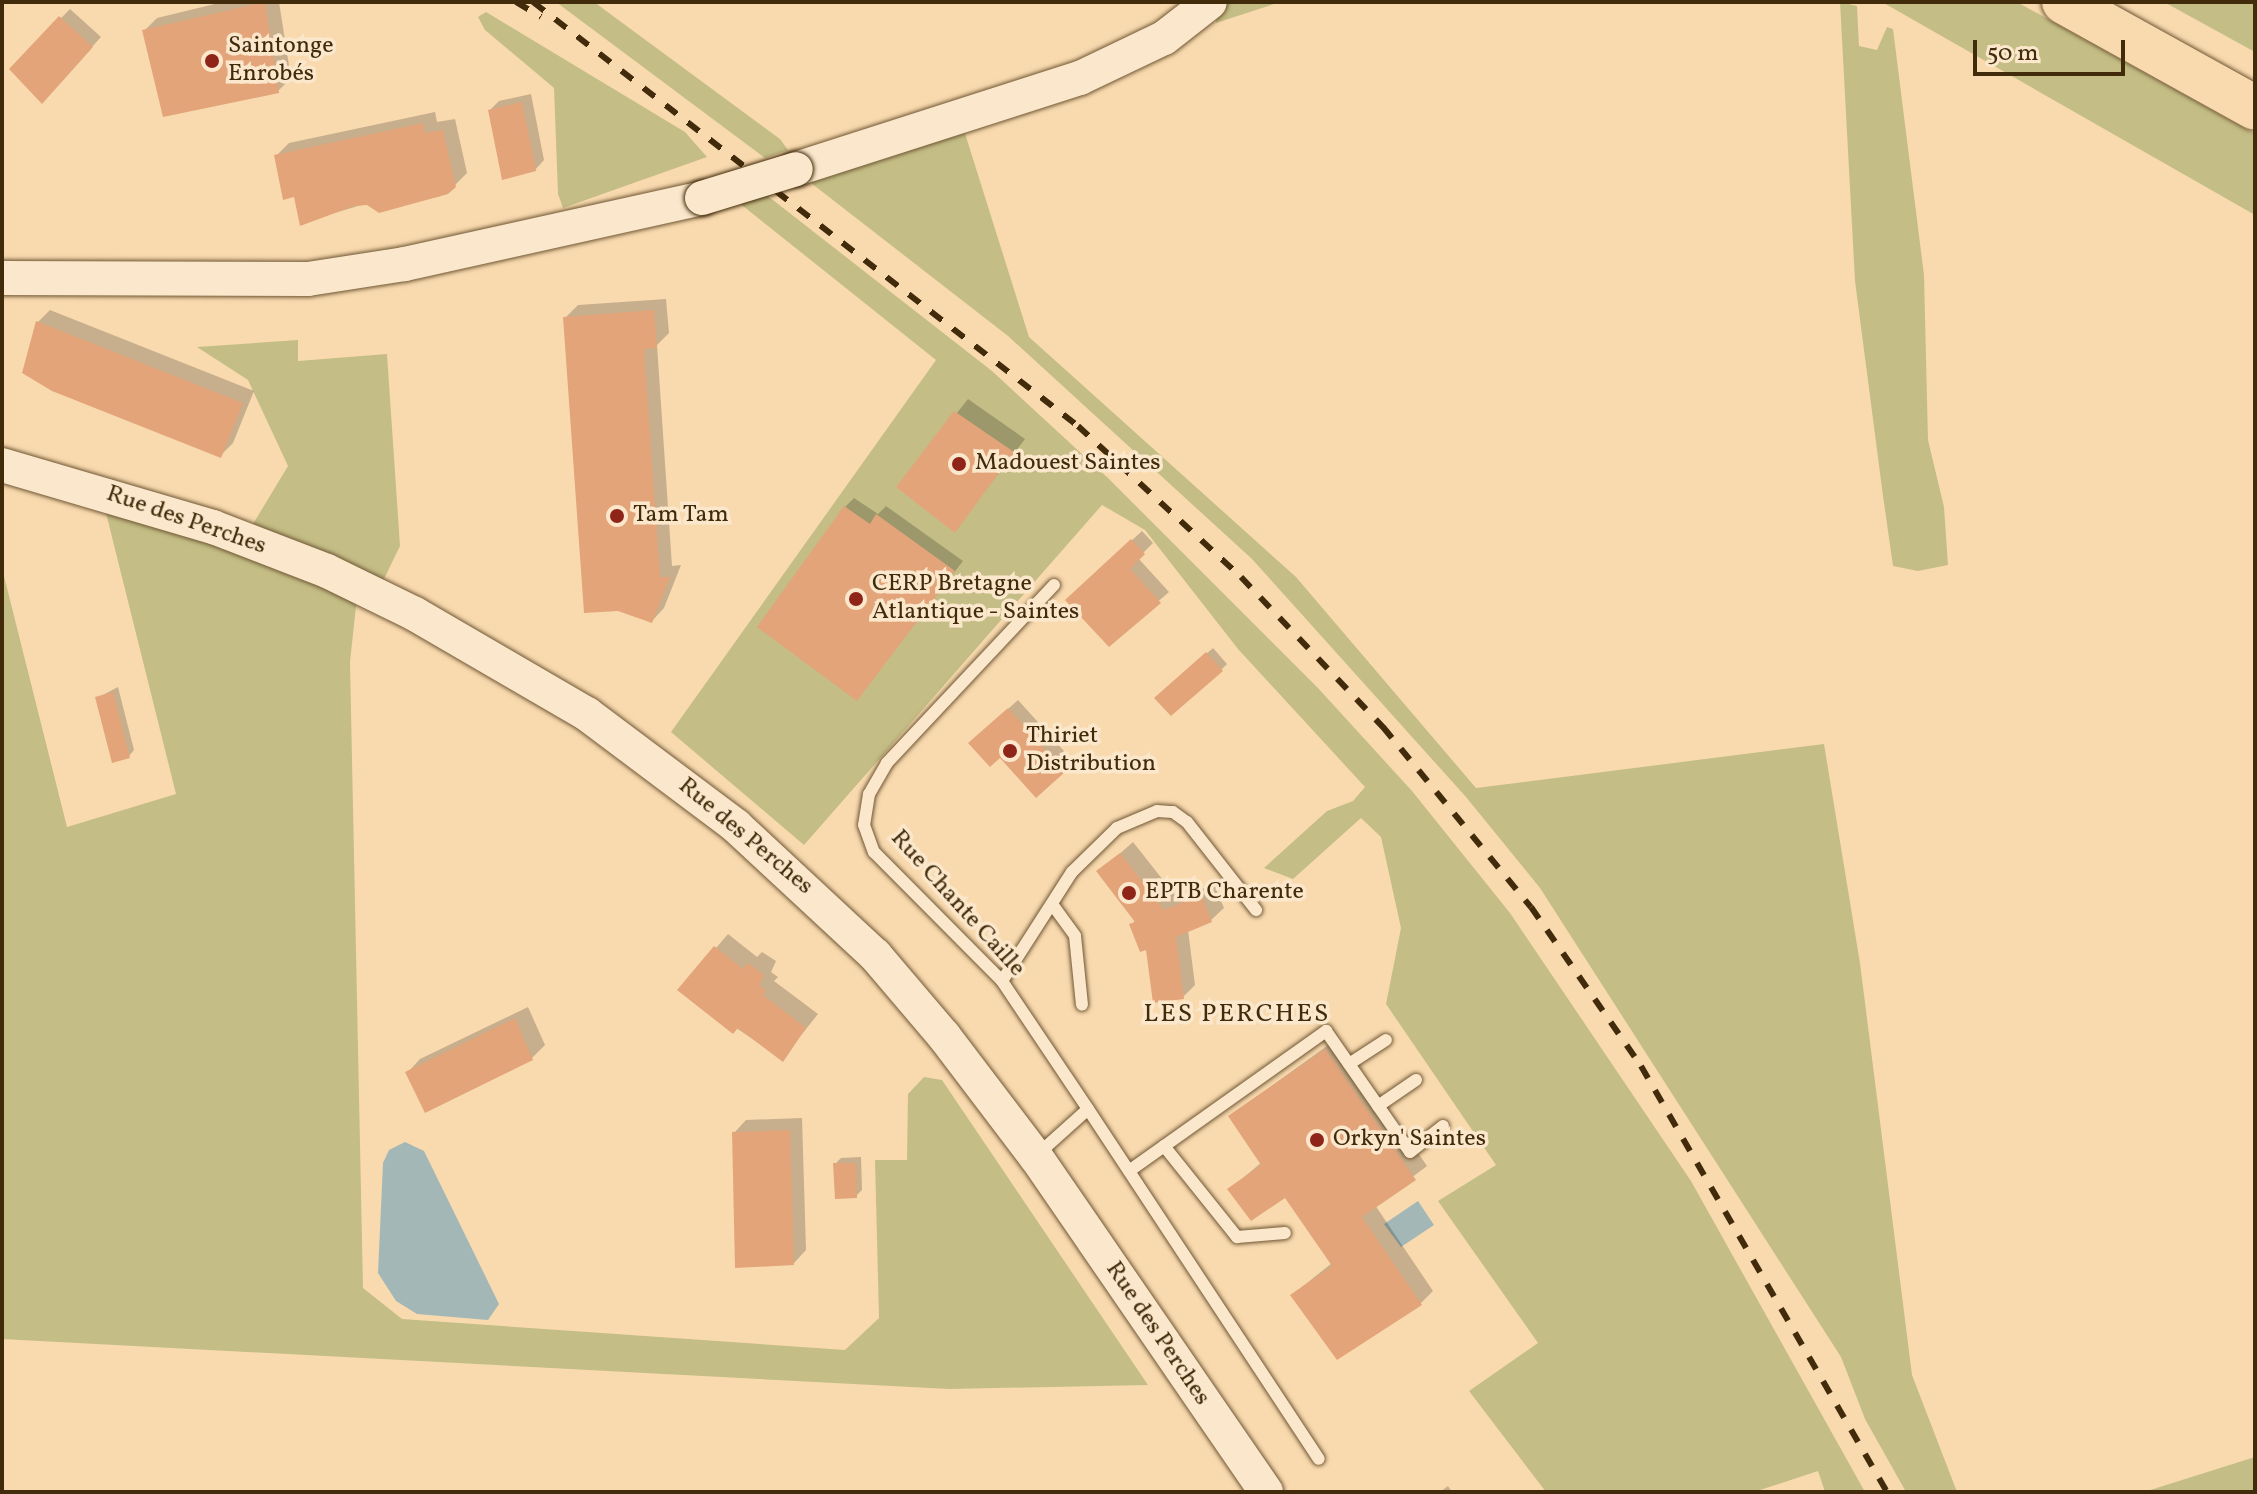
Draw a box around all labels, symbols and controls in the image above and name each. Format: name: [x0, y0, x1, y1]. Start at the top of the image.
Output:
scale bar: [1977, 24, 2129, 74]
place label: Saintonge Enrobés: [228, 33, 334, 89]
text: 50 m: [1987, 37, 2039, 71]
marker: Saintonge Enrobés: [203, 52, 221, 70]
place label: Madouest Saintes: [975, 450, 1161, 478]
marker: Madouest Saintes: [950, 455, 968, 473]
street label: Rue des Perches: [102, 480, 270, 562]
place label: Tam Tam: [633, 502, 729, 530]
marker: Tam Tam: [608, 507, 626, 525]
place label: CERP Bretagne Atlantique - Saintes: [872, 571, 1080, 627]
marker: CERP Bretagne Atlantique - Saintes: [847, 590, 865, 608]
place label: Thiriet Distribution: [1026, 723, 1156, 779]
marker: Thiriet Distribution: [1001, 742, 1019, 760]
street label: Rue des Perches: [672, 772, 818, 902]
street label: Rue Chante Caille: [884, 825, 1030, 983]
place label: EPTB Charente: [1145, 879, 1304, 907]
marker: EPTB Charente: [1120, 884, 1138, 902]
district label: LES PERCHES: [1144, 999, 1330, 1031]
place label: Orkyn' Saintes: [1333, 1126, 1486, 1154]
marker: Orkyn' Saintes: [1308, 1131, 1326, 1149]
street label: Rue des Perches: [1098, 1257, 1216, 1411]

